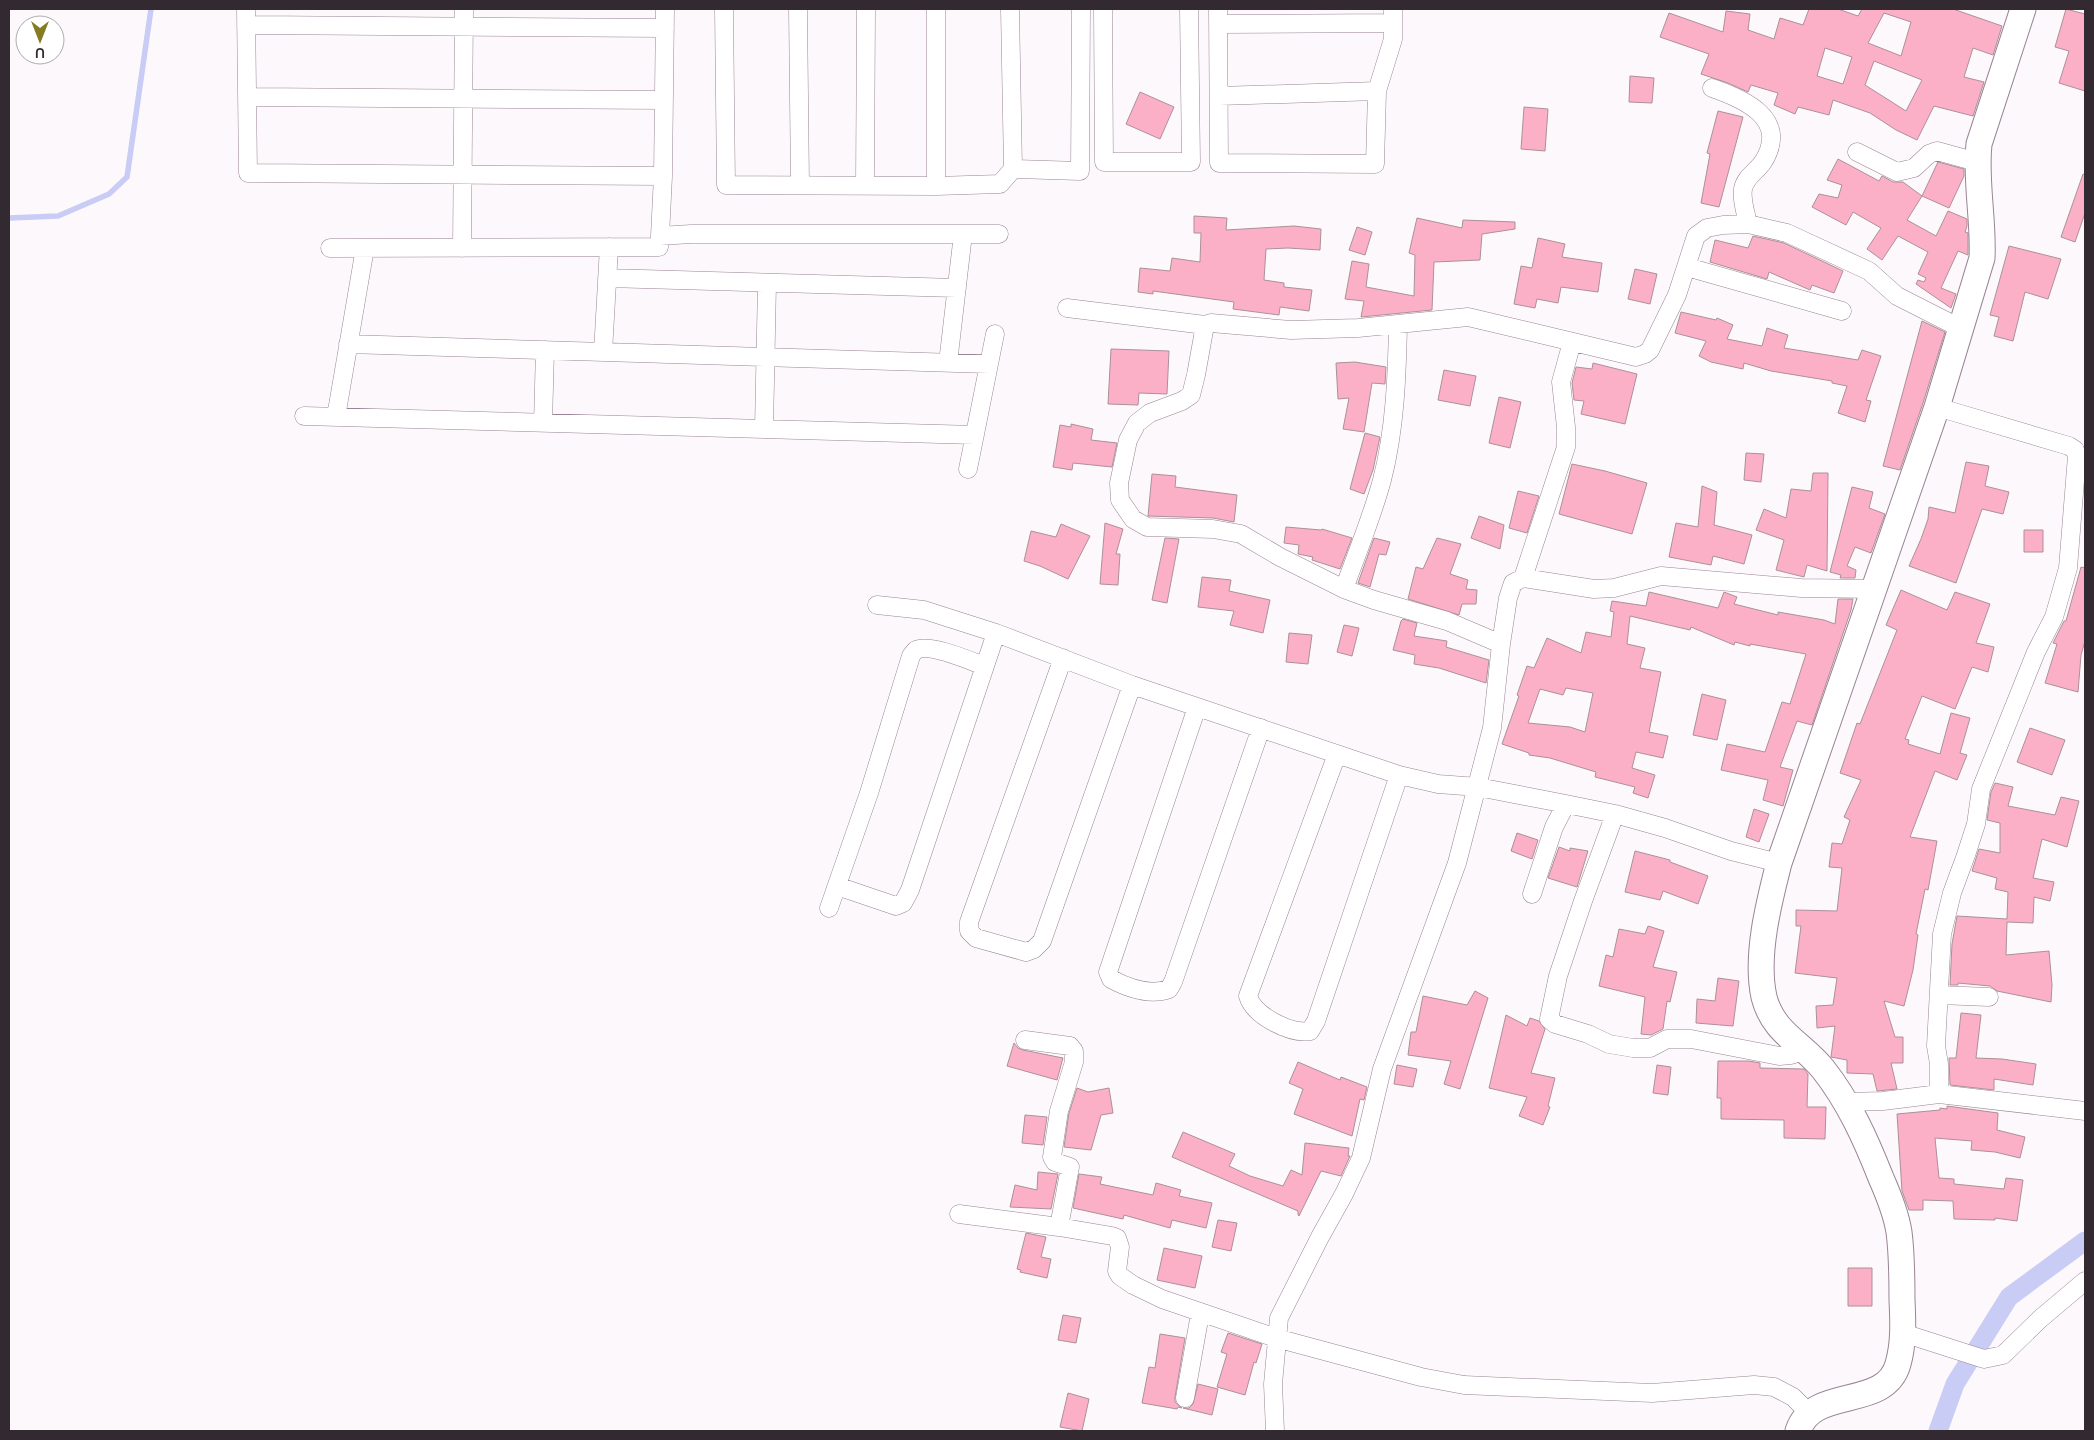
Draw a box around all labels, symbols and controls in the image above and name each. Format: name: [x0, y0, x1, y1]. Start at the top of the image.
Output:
north arrow: [15, 15, 65, 65]
text: U: [35, 44, 45, 62]

